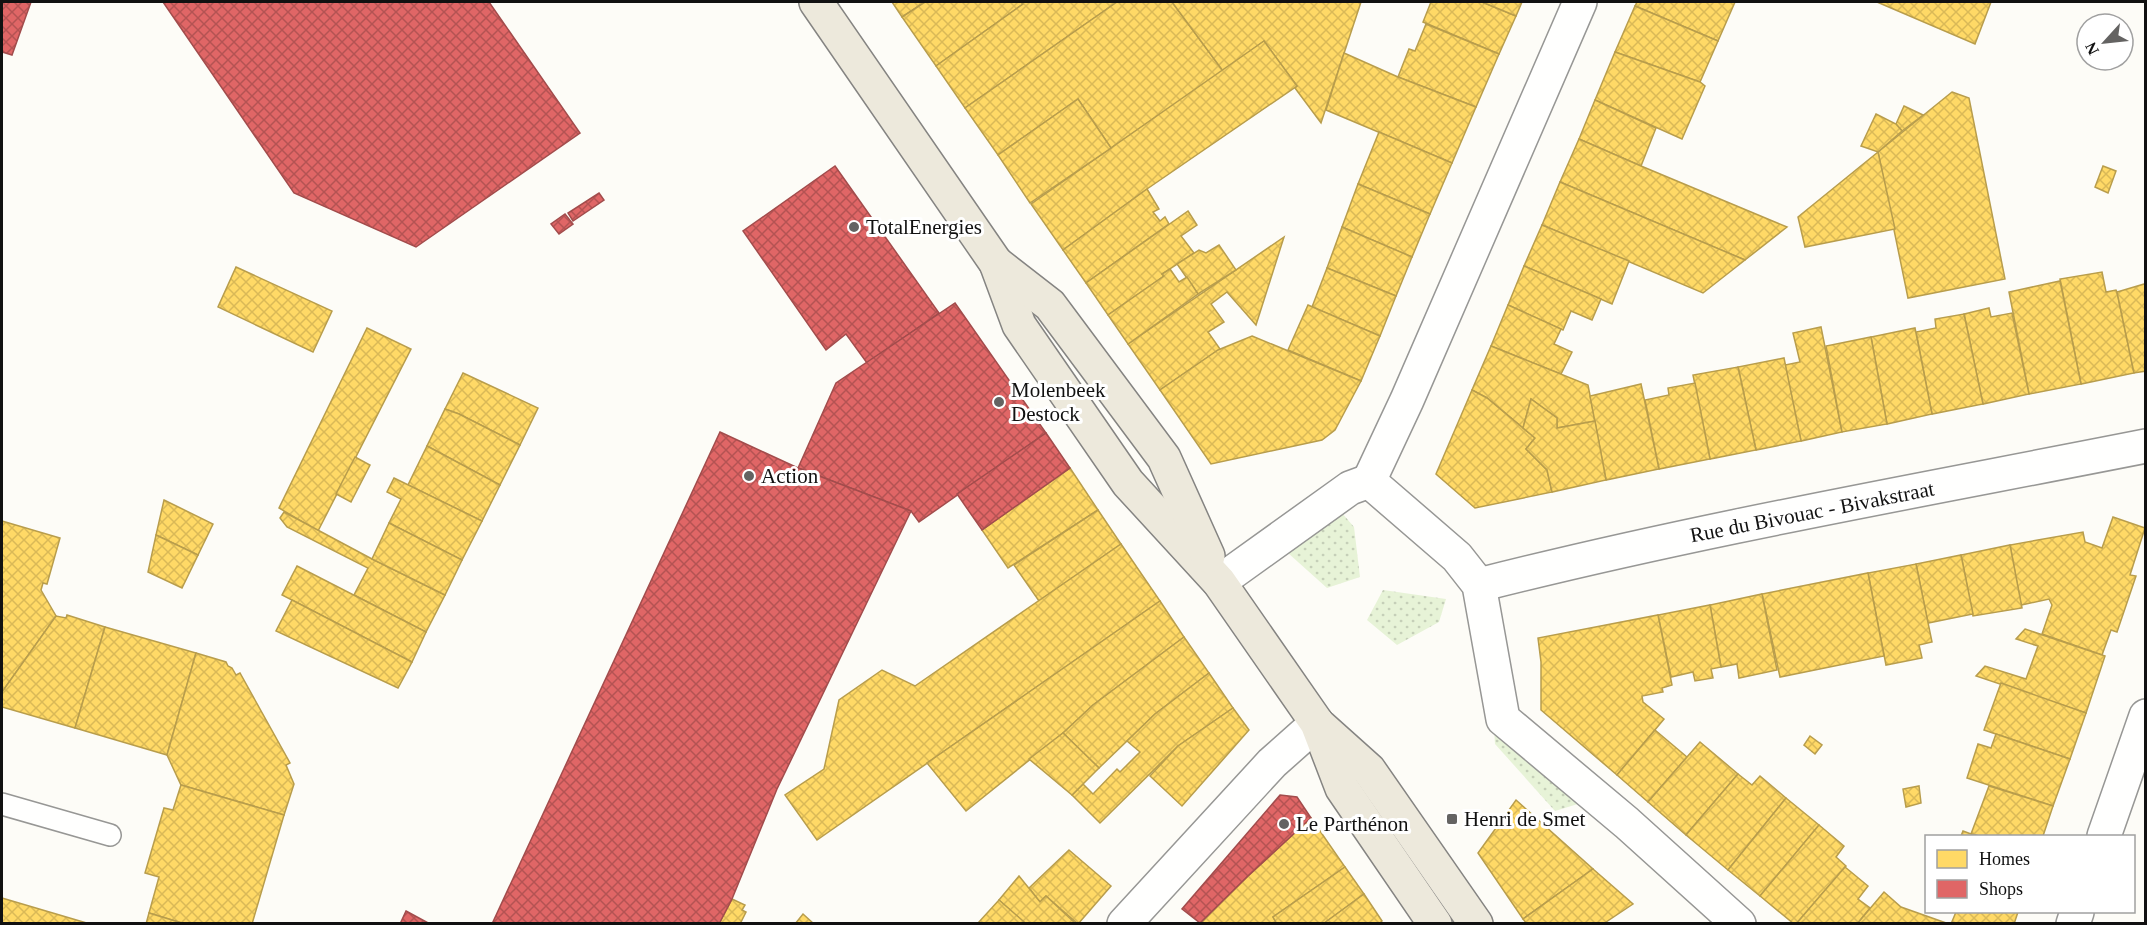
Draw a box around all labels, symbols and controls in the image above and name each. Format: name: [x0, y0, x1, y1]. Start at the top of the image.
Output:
north arrow: [2075, 12, 2135, 72]
text: N: [2082, 39, 2102, 58]
place label: TotalEnergies: [866, 215, 982, 239]
marker: TotalEnergies: [847, 220, 861, 234]
place label: Molenbeek Destock: [1011, 378, 1106, 426]
marker: Molenbeek Destock: [992, 395, 1006, 409]
place label: Action: [761, 464, 819, 488]
marker: Action: [742, 469, 756, 483]
street label: Rue du Bivouac - Bivakstraat: [1688, 476, 1936, 547]
place label: Henri de Smet: [1464, 807, 1585, 831]
place label: Le Parthénon: [1296, 812, 1409, 836]
marker: Henri de Smet: [1445, 812, 1459, 826]
marker: Le Parthénon: [1277, 817, 1291, 831]
legend: [1925, 835, 2135, 913]
text: Homes: [1979, 849, 2030, 869]
text: Shops: [1979, 879, 2023, 899]

